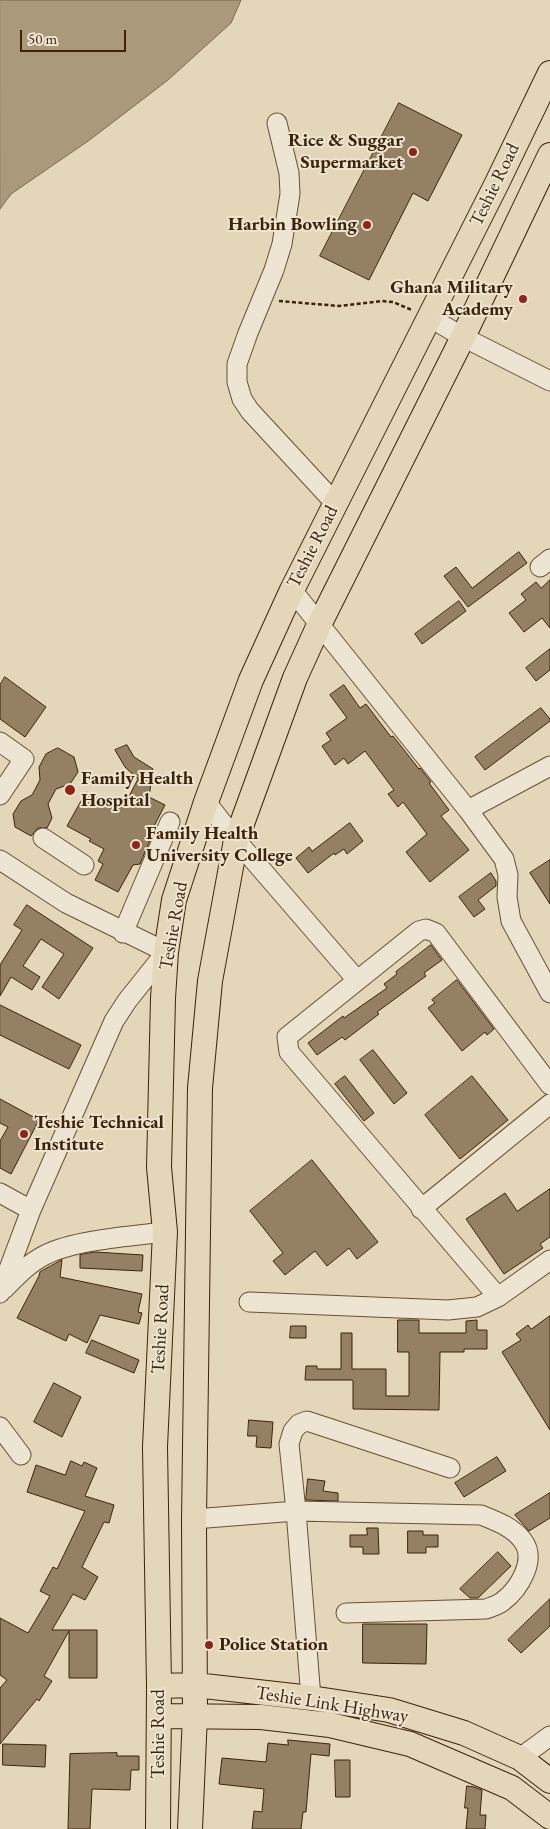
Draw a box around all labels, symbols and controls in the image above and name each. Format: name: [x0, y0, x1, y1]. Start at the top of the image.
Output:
scale bar: [22, 20, 129, 52]
text: 50 m: [28, 29, 57, 48]
place label: Rice & Suggar Supermarket: [288, 130, 403, 174]
street label: Teshie Road: [465, 140, 525, 230]
marker: Rice & Suggar Supermarket: [407, 146, 419, 158]
place label: Harbin Bowling: [228, 214, 357, 236]
marker: Harbin Bowling: [361, 219, 373, 231]
place label: Ghana Military Academy: [390, 277, 513, 321]
marker: Ghana Military Academy: [517, 293, 529, 305]
street label: Teshie Road: [282, 502, 344, 592]
place label: Family Health Hospital: [81, 768, 193, 812]
marker: Family Health Hospital: [63, 783, 77, 797]
place label: Family Health University College: [146, 823, 293, 867]
marker: Family Health University College: [130, 839, 142, 851]
street label: Teshie Road: [155, 880, 193, 972]
place label: Teshie Technical Institute: [34, 1112, 164, 1156]
marker: Teshie Technical Institute: [18, 1128, 30, 1140]
street label: Teshie Road: [147, 1284, 175, 1374]
place label: Police Station: [219, 1634, 328, 1656]
marker: Police Station: [203, 1639, 215, 1651]
street label: Teshie Link Highway: [254, 1682, 410, 1728]
street label: Teshie Road: [148, 1689, 170, 1779]

